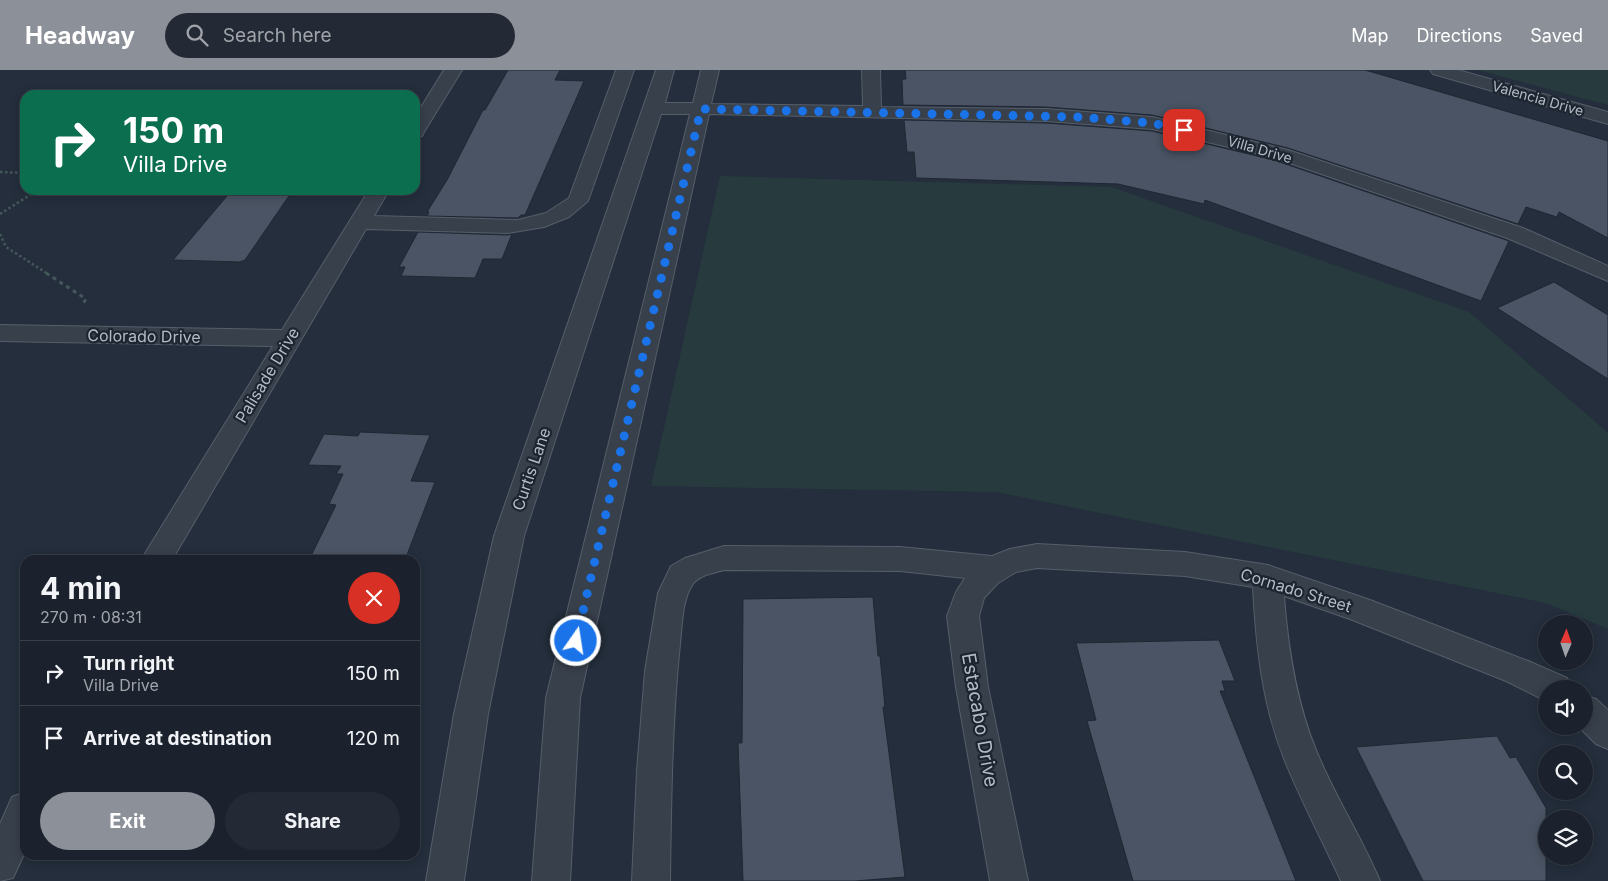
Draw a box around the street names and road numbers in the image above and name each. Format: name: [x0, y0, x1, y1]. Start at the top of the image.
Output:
street label: Valencia Drive: [1490, 77, 1586, 119]
street label: Villa Drive: [1226, 132, 1294, 166]
street label: Palisade Drive: [231, 324, 303, 426]
street label: Colorado Drive: [87, 325, 201, 347]
street label: Curtis Lane: [507, 425, 555, 513]
street label: Cornado Street: [1238, 564, 1354, 616]
street label: Estacabo Drive: [957, 651, 1003, 789]

